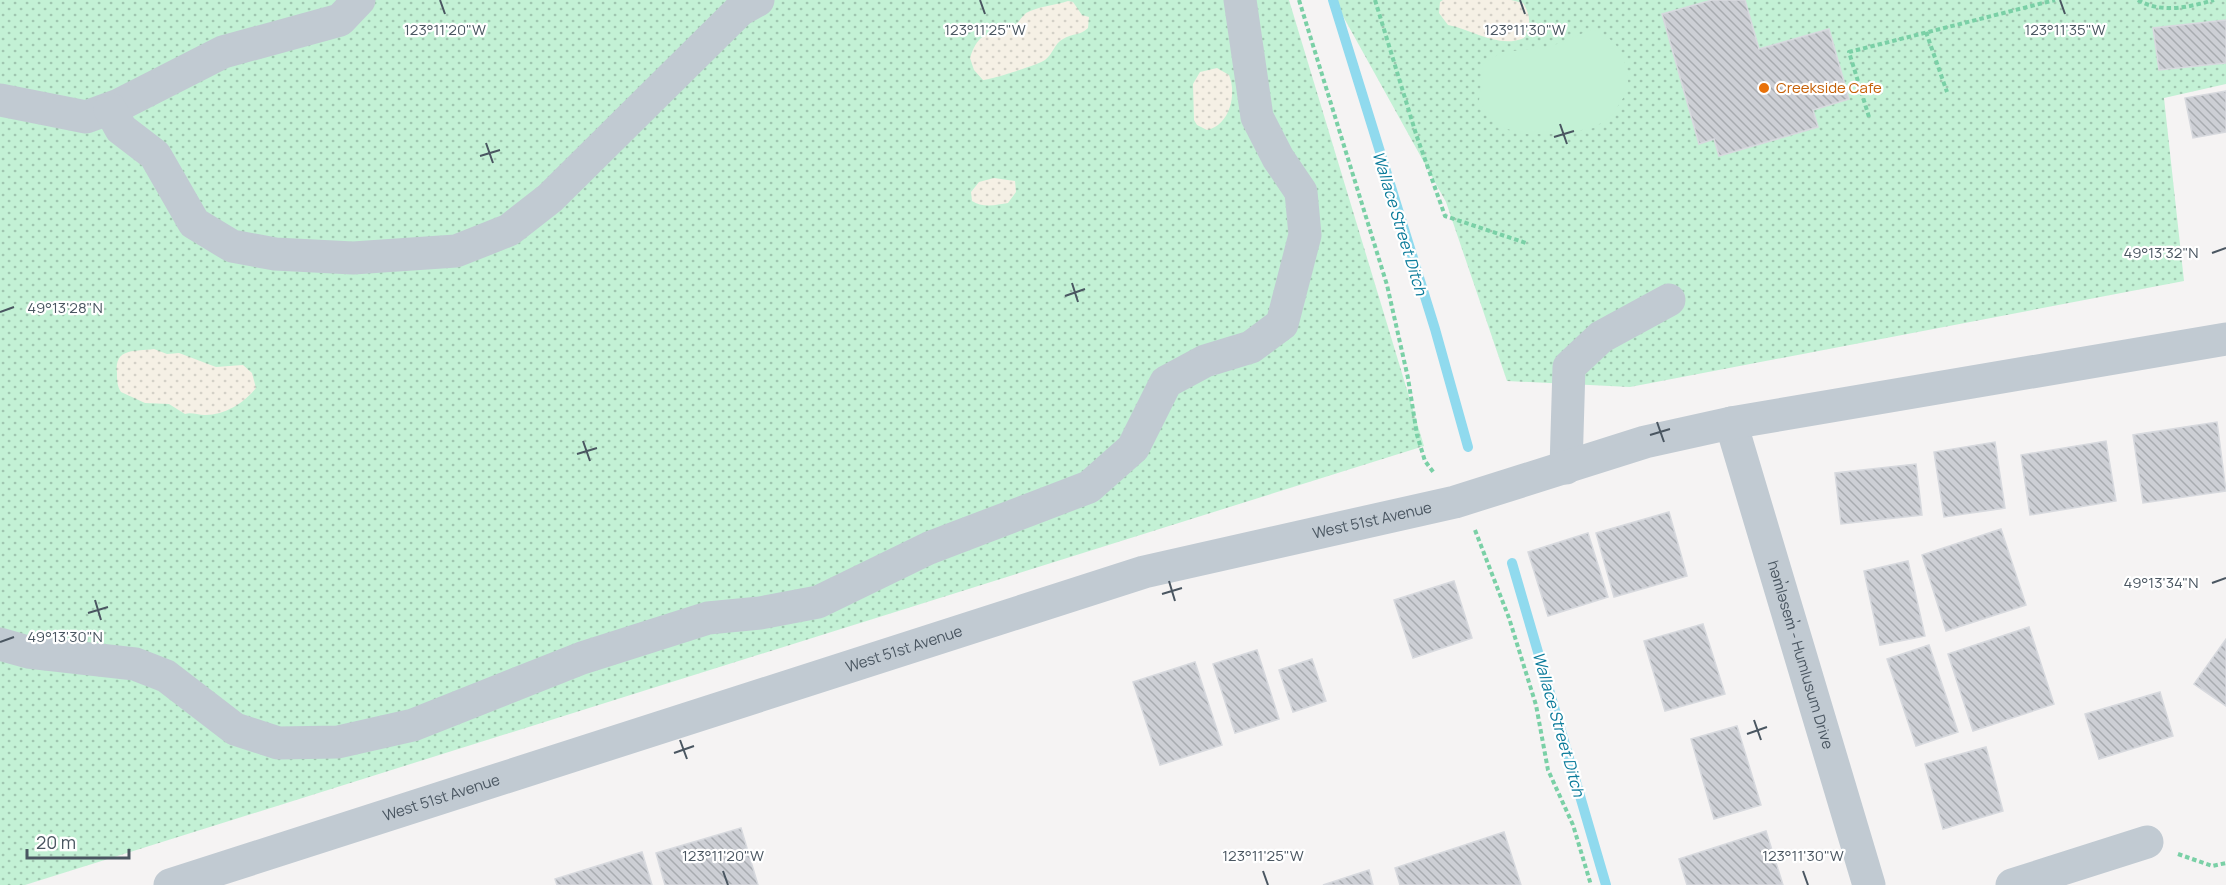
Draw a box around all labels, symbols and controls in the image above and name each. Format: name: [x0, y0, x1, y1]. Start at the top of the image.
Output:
text: 123°11'20"W: [404, 19, 486, 40]
text: 123°11'25"W: [944, 19, 1026, 40]
text: 123°11'30"W: [1484, 19, 1566, 40]
text: 123°11'35"W: [2024, 19, 2106, 40]
place label: Creekside Cafe: [1776, 77, 1882, 98]
marker: Creekside Cafe: [1757, 81, 1771, 95]
water label: Wallace Street Ditch: [1368, 148, 1433, 298]
text: 49°13'32"N: [2123, 242, 2199, 263]
text: 49°13'28"N: [27, 297, 103, 318]
street label: West 51st Avenue: [1310, 496, 1434, 544]
street label: həm̓ləsem̓ - Humlusum Drive: [1763, 558, 1839, 752]
text: 49°13'34"N: [2124, 572, 2198, 593]
street label: West 51st Avenue: [843, 620, 965, 677]
text: 49°13'30"N: [27, 626, 103, 647]
water label: Wallace Street Ditch: [1528, 649, 1590, 799]
street label: West 51st Avenue: [380, 769, 503, 826]
scale bar: [27, 822, 129, 860]
text: 20 m: [36, 830, 76, 854]
text: 123°11'20"W: [682, 845, 764, 866]
text: 123°11'25"W: [1222, 845, 1304, 866]
text: 123°11'30"W: [1762, 845, 1844, 866]

